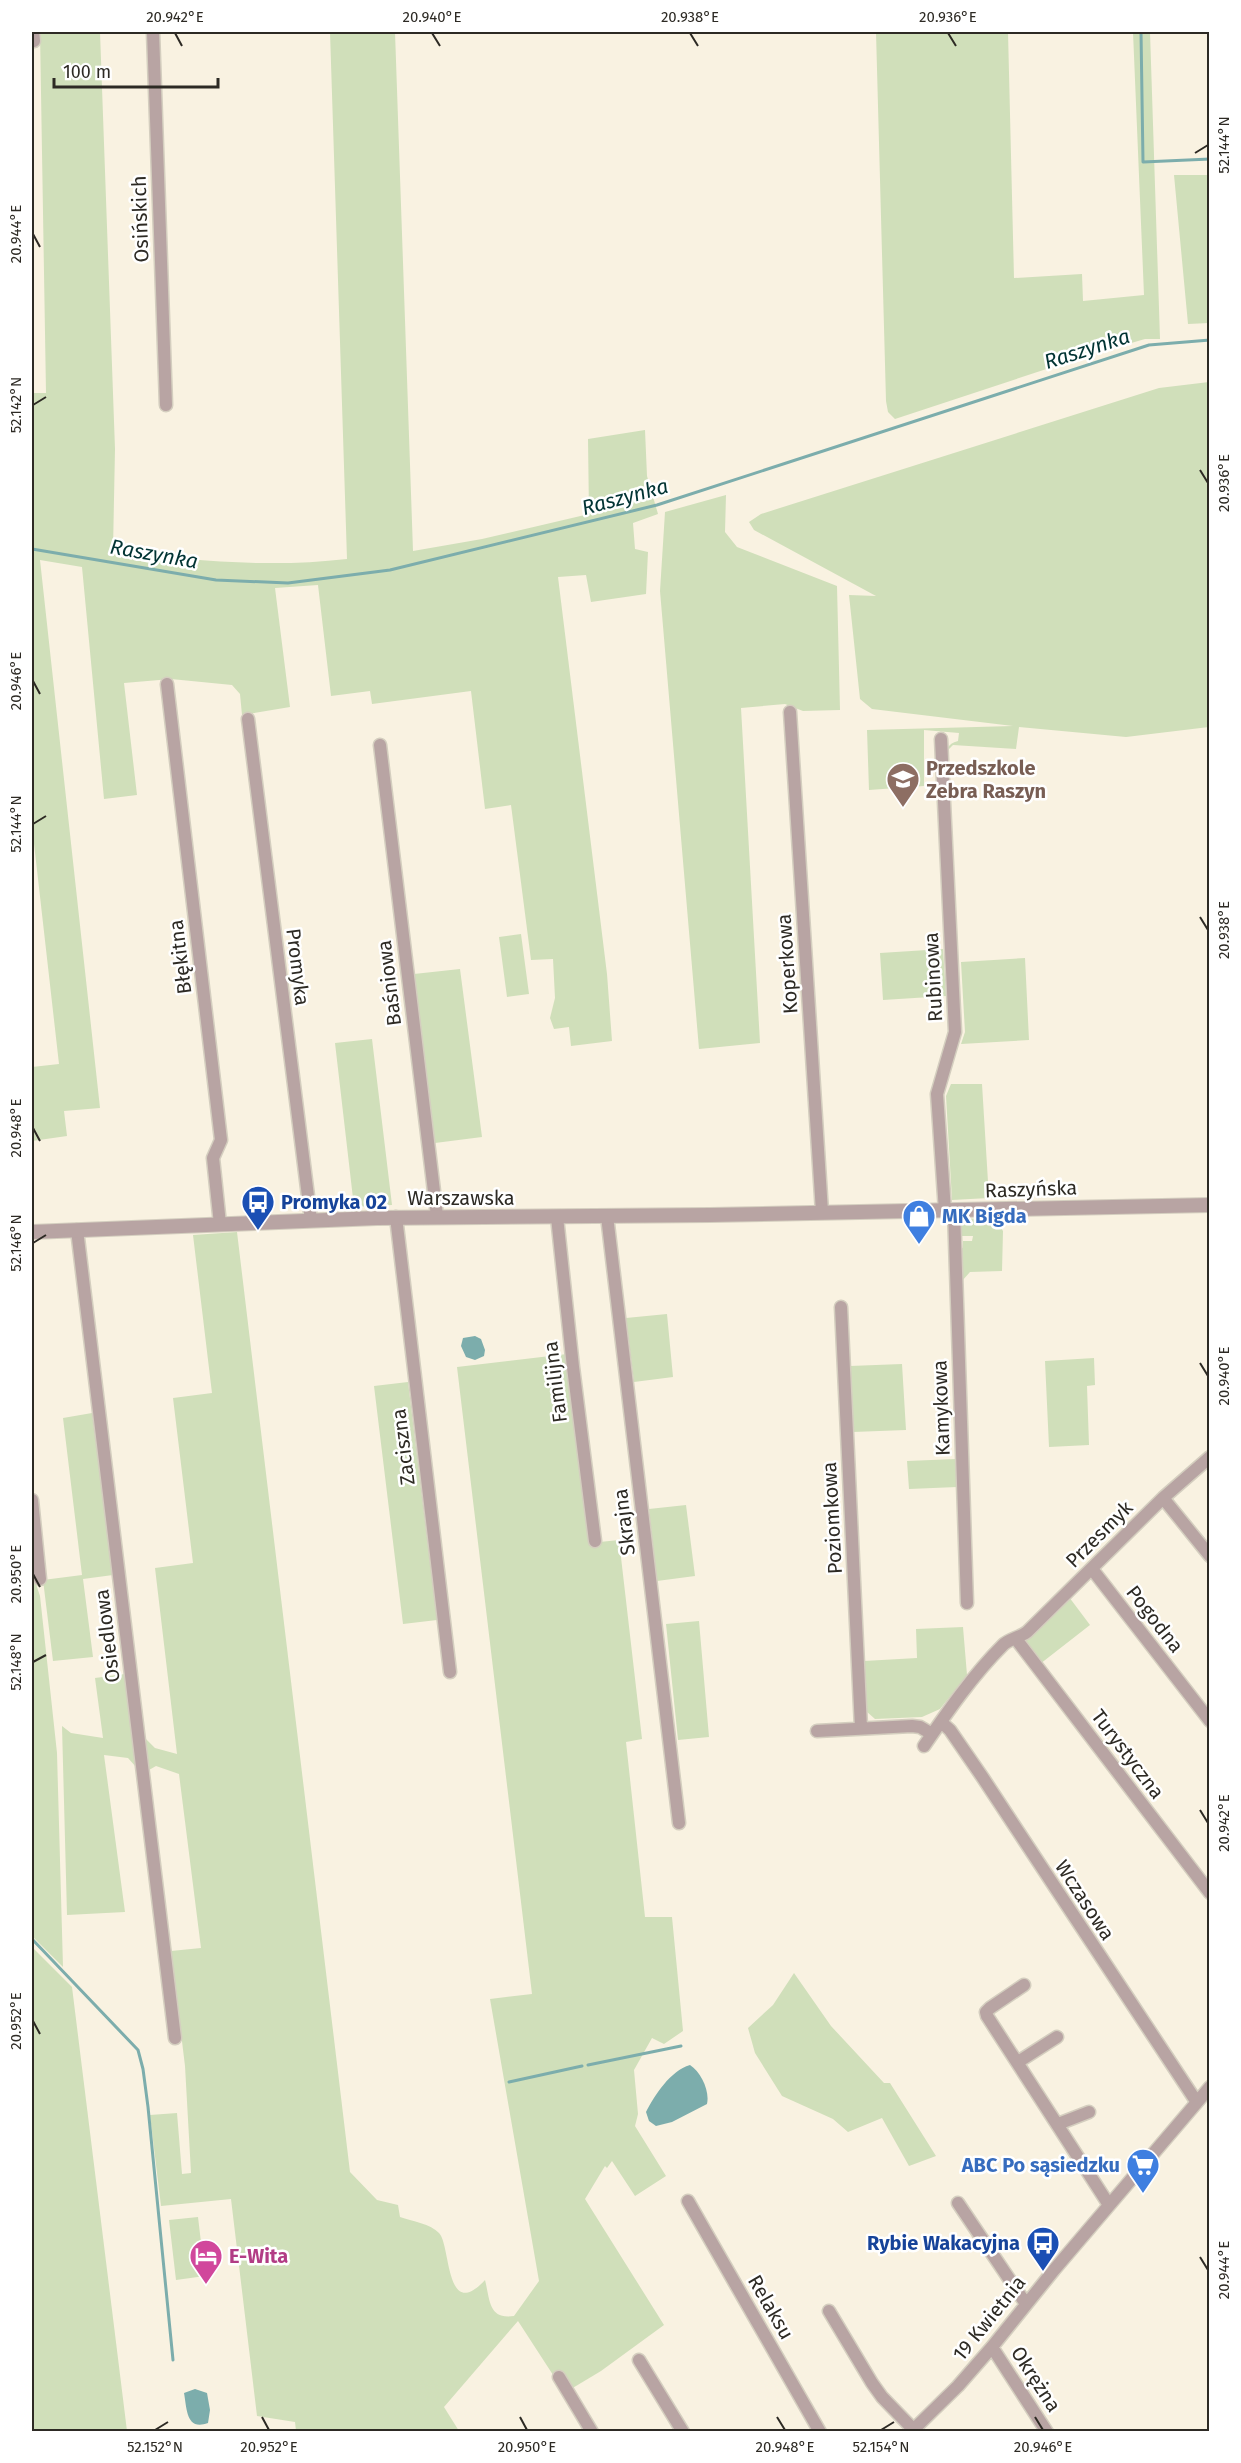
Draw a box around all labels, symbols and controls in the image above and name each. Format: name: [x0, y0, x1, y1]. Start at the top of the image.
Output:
text: 20.942°E: [146, 8, 204, 26]
text: 20.940°E: [403, 8, 461, 26]
text: 20.938°E: [661, 8, 719, 26]
text: 20.936°E: [919, 8, 977, 26]
scale bar: [54, 51, 218, 89]
text: 100 m: [63, 61, 111, 83]
text: 52.144°N: [1215, 116, 1233, 174]
street label: Osińskich: [126, 175, 154, 263]
text: 20.944°E: [7, 205, 25, 263]
water label: Raszynka: [1041, 323, 1133, 375]
text: 52.142°N: [7, 377, 25, 433]
text: 20.936°E: [1215, 454, 1233, 512]
water label: Raszynka: [579, 473, 671, 521]
water label: Raszynka: [108, 533, 200, 575]
text: 20.946°E: [7, 652, 25, 710]
place label: Przedszkole Zebra Raszyn: [926, 756, 1046, 803]
school or university icon: Przedszkole Zebra Raszyn: [885, 761, 921, 808]
text: 52.144°N: [7, 795, 25, 853]
text: 20.938°E: [1215, 901, 1233, 959]
street label: Koperkowa: [772, 913, 802, 1015]
street label: Błękitna: [164, 918, 196, 996]
street label: Promyka: [281, 927, 315, 1007]
street label: Rubinowa: [919, 932, 947, 1022]
street label: Baśniowa: [372, 939, 406, 1027]
text: 20.948°E: [7, 1099, 25, 1157]
street label: Raszyńska: [984, 1175, 1078, 1203]
bus stop icon: Promyka 02: [240, 1184, 276, 1231]
street label: Warszawska: [407, 1186, 515, 1210]
place label: Promyka 02: [281, 1190, 387, 1214]
shop icon: MK Bigda: [901, 1198, 937, 1245]
place label: MK Bigda: [942, 1204, 1027, 1228]
text: 52.146°N: [7, 1214, 25, 1272]
street label: Familijna: [538, 1340, 572, 1424]
text: 20.940°E: [1215, 1347, 1233, 1405]
street label: Kamykowa: [927, 1360, 955, 1456]
street label: Zaciszna: [386, 1407, 420, 1487]
street label: Poziomkowa: [817, 1461, 847, 1575]
street label: Skrajna: [608, 1487, 640, 1557]
street label: Przesmyk: [1061, 1495, 1138, 1572]
text: 20.950°E: [7, 1545, 25, 1603]
street label: Pogodna: [1121, 1580, 1189, 1658]
street label: Osiedlowa: [89, 1588, 125, 1684]
text: 52.148°N: [7, 1633, 25, 1691]
street label: Turystyczna: [1087, 1705, 1169, 1803]
text: 20.942°E: [1215, 1794, 1233, 1852]
street label: Wczasowa: [1050, 1855, 1120, 1945]
text: 20.952°E: [7, 1992, 25, 2050]
supermarket icon: ABC Po sąsiedzku: [1125, 2147, 1161, 2194]
place label: ABC Po sąsiedzku: [961, 2153, 1120, 2177]
bus stop icon: Rybie Wakacyjna: [1025, 2225, 1061, 2272]
place label: Rybie Wakacyjna: [867, 2231, 1020, 2255]
hotel icon: E-Wita: [188, 2238, 224, 2285]
text: 20.944°E: [1215, 2241, 1233, 2299]
place label: E-Wita: [229, 2244, 288, 2268]
street label: Relaksu: [743, 2270, 799, 2344]
street label: 19 Kwietnia: [947, 2271, 1031, 2365]
street label: Okrężna: [1006, 2342, 1066, 2416]
text: 52.152°N: [127, 2438, 183, 2456]
text: 20.952°E: [240, 2438, 298, 2456]
text: 20.950°E: [498, 2438, 556, 2456]
text: 20.948°E: [756, 2438, 814, 2456]
text: 52.154°N: [853, 2438, 909, 2456]
text: 20.946°E: [1014, 2438, 1072, 2456]

